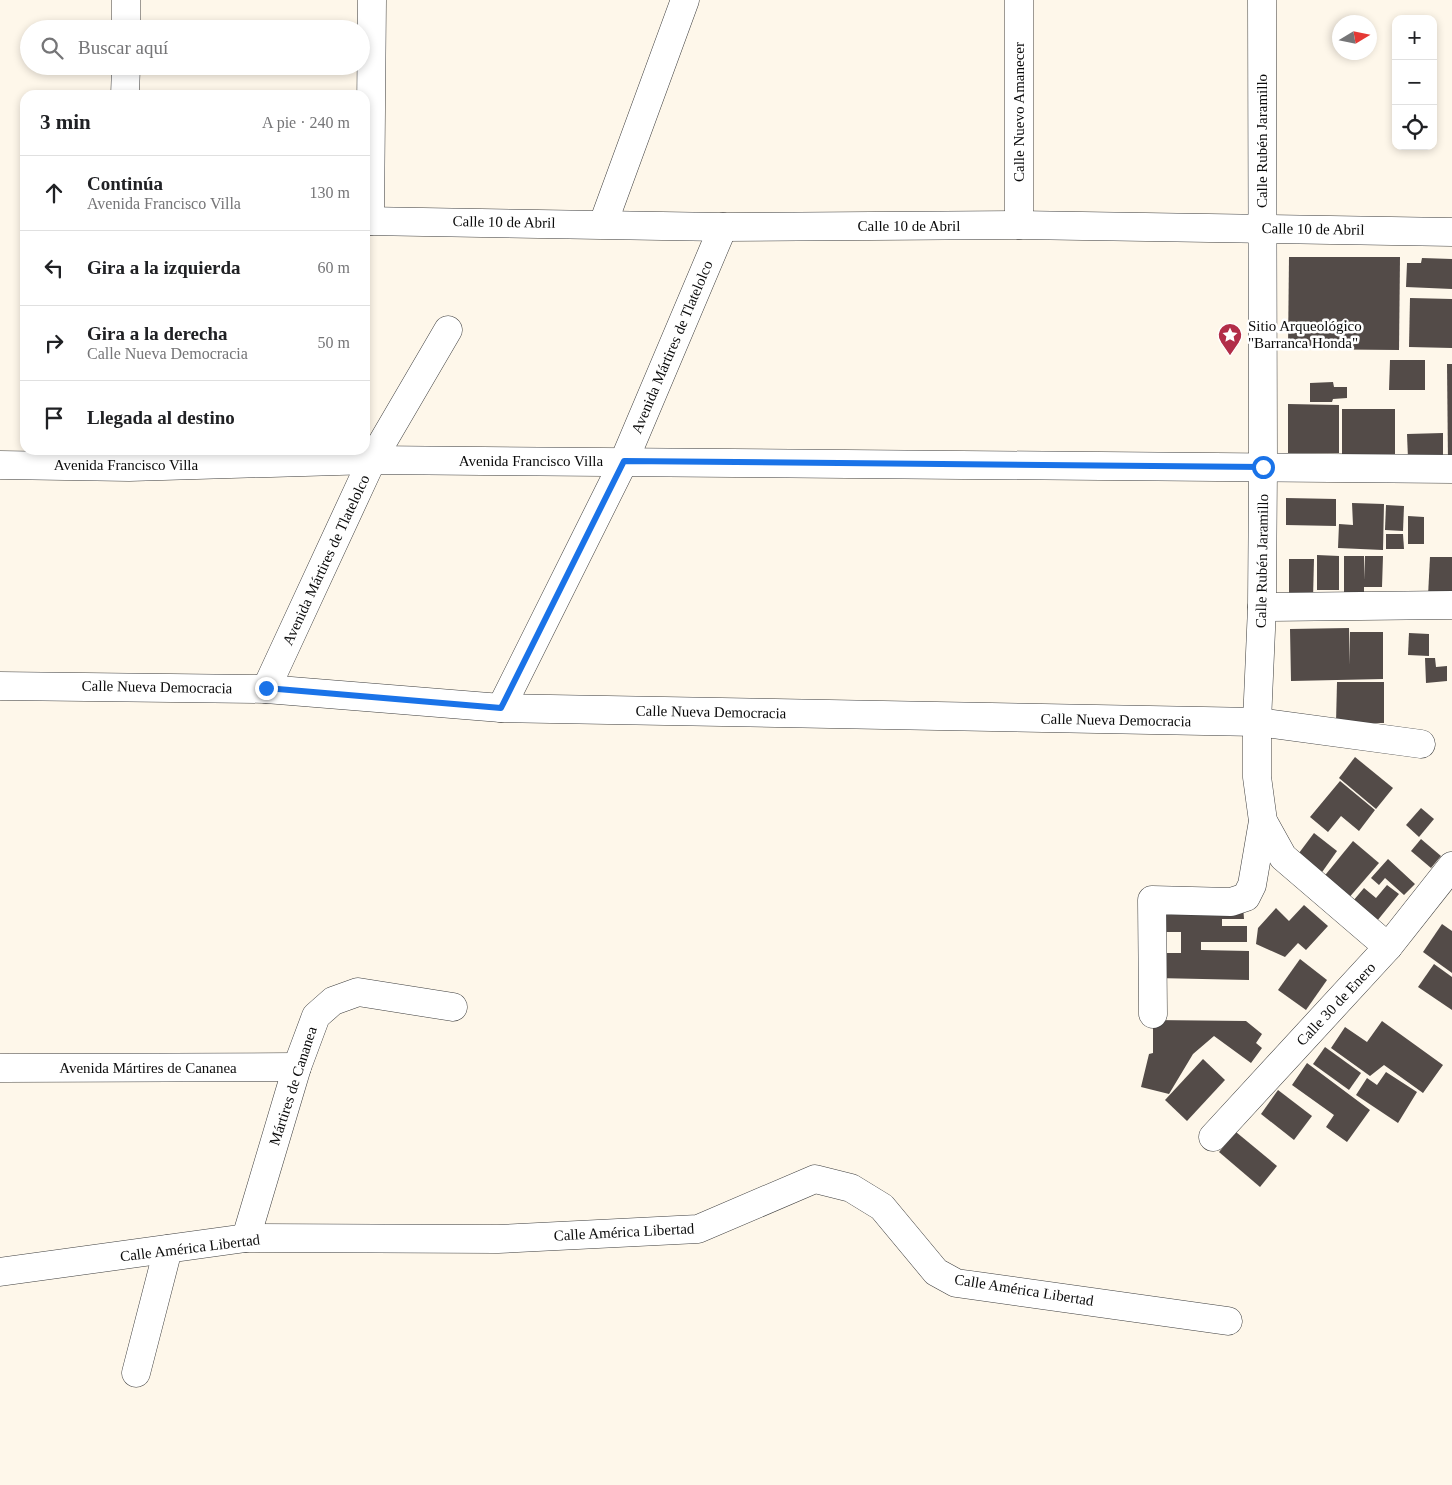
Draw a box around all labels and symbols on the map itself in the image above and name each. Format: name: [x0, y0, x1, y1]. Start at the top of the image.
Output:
north arrow: [1332, 15, 1377, 60]
street label: Calle Nuevo Amanecer: [1011, 42, 1027, 182]
street label: Calle Rubén Jaramillo: [1254, 74, 1270, 208]
street label: Calle 10 de Abril: [452, 213, 556, 231]
street label: Calle 10 de Abril: [858, 218, 960, 234]
street label: Calle 10 de Abril: [1261, 220, 1365, 238]
street label: Avenida Mártires de Tlatelolco: [628, 258, 716, 436]
place label: Sitio Arqueológico "Barranca Honda": [1248, 318, 1362, 351]
place icon: Sitio Arqueológico "Barranca Honda": [1217, 322, 1243, 356]
street label: Avenida Francisco Villa: [459, 453, 604, 469]
route start: [1252, 456, 1275, 479]
street label: Avenida Francisco Villa: [54, 457, 199, 473]
street label: Avenida Mártires de Tlatelolco: [279, 472, 373, 648]
street label: Calle Rubén Jaramillo: [1253, 494, 1271, 628]
route end: [255, 677, 278, 700]
street label: Calle Nueva Democracia: [81, 678, 233, 696]
street label: Calle Nueva Democracia: [635, 703, 787, 721]
street label: Calle Nueva Democracia: [1040, 711, 1192, 729]
street label: Calle 30 de Enero: [1293, 959, 1379, 1049]
street label: Mártires de Cananea: [266, 1024, 320, 1147]
street label: Avenida Mártires de Cananea: [59, 1060, 237, 1076]
street label: Calle América Libertad: [553, 1220, 695, 1244]
street label: Calle América Libertad: [119, 1231, 261, 1265]
street label: Calle América Libertad: [953, 1271, 1095, 1309]

